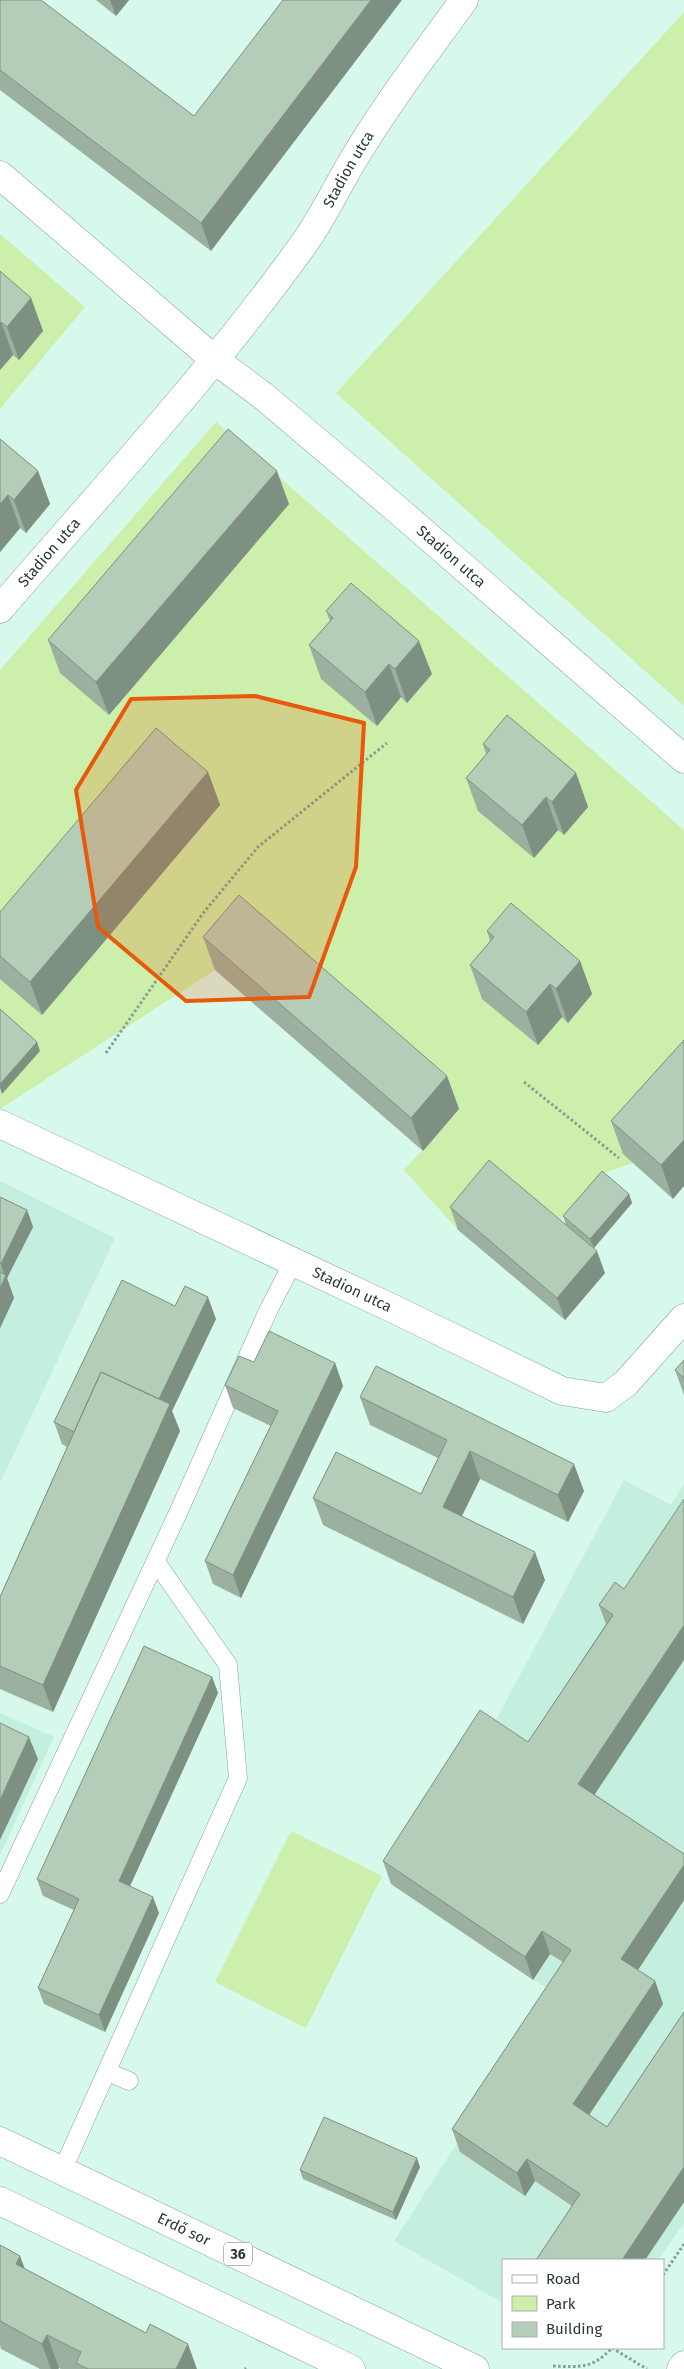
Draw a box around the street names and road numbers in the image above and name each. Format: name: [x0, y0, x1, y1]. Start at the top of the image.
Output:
street label: Stadion utca: [319, 128, 378, 211]
street label: Stadion utca: [14, 514, 84, 591]
street label: Stadion utca: [413, 522, 489, 591]
street label: Stadion utca: [310, 1263, 395, 1316]
street label: Erdő sor: [155, 2209, 213, 2250]
road number: 36: [224, 2242, 252, 2266]

